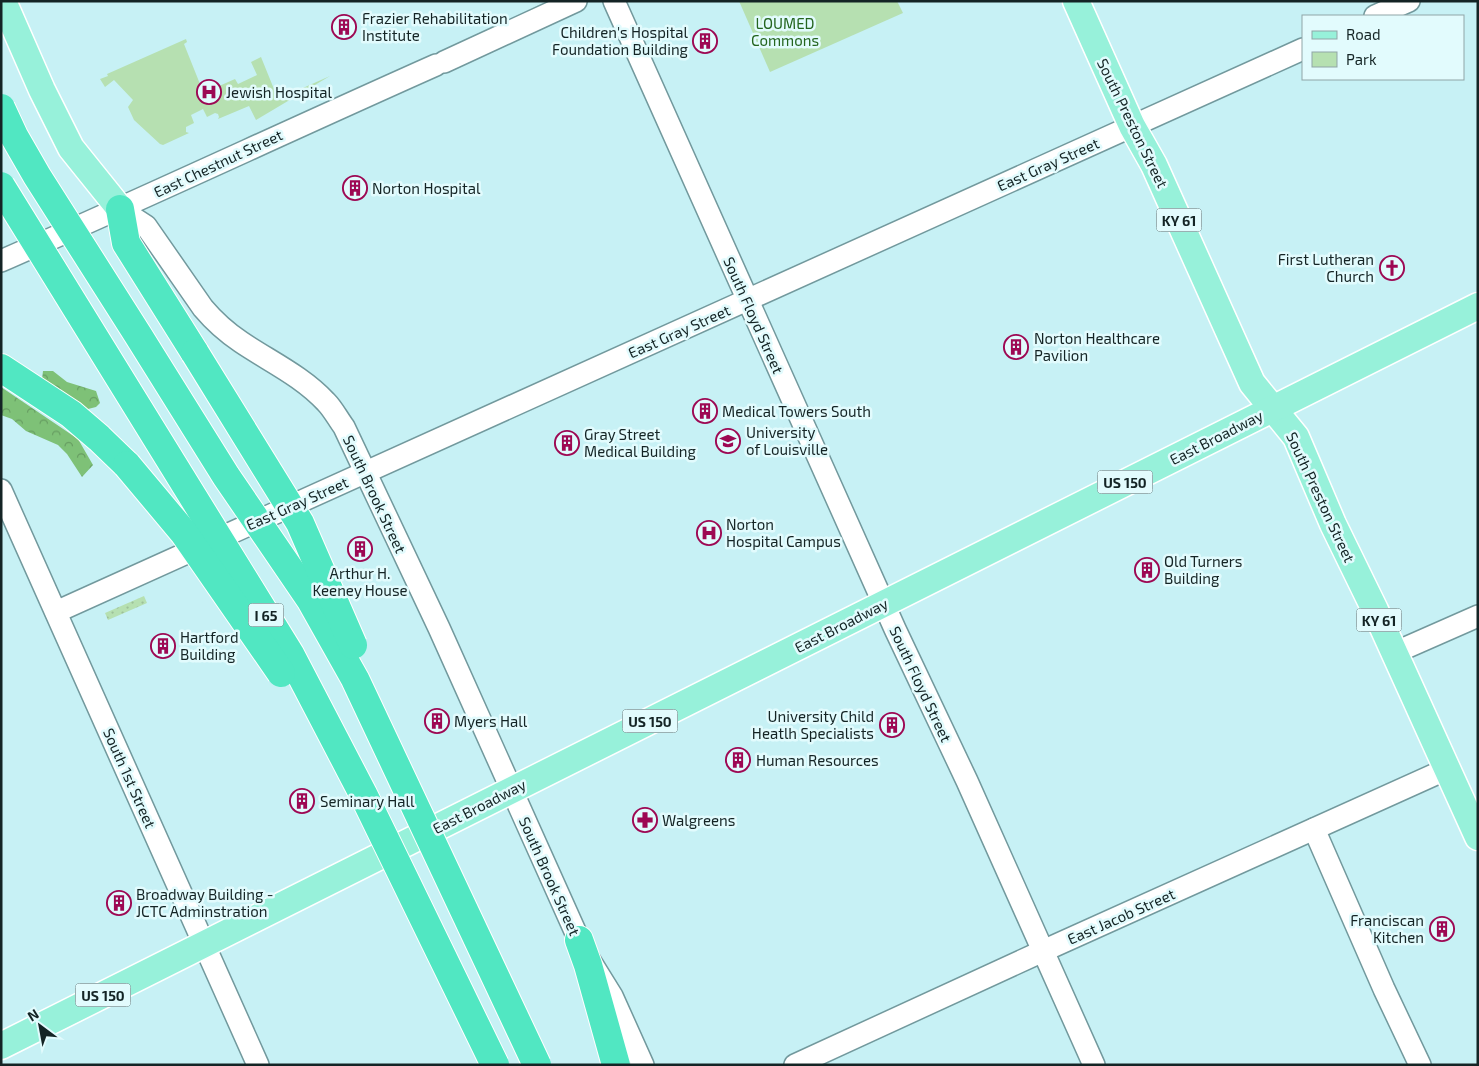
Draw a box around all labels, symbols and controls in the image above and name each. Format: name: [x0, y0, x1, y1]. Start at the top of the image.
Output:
place label: Frazier Rehabilitation Institute: [362, 9, 508, 44]
building icon: Frazier Rehabilitation Institute: [331, 14, 357, 40]
park label: LOUMED Commons: [751, 14, 819, 49]
legend: [1302, 15, 1464, 80]
place label: Children's Hospital Foundation Building: [552, 23, 689, 58]
text: Road: [1346, 25, 1381, 43]
building icon: Children's Hospital Foundation Building: [692, 28, 718, 54]
text: Park: [1346, 50, 1377, 68]
street label: South Preston Street: [1094, 55, 1172, 191]
hospital icon: Jewish Hospital: [196, 79, 222, 105]
place label: Jewish Hospital: [226, 83, 332, 101]
street label: East Chestnut Street: [151, 125, 285, 201]
street label: East Gray Street: [994, 133, 1102, 195]
building icon: Norton Hospital: [342, 175, 368, 201]
place label: Norton Hospital: [372, 179, 481, 197]
road number: KY 61: [1156, 208, 1202, 232]
place label: First Lutheran Church: [1278, 250, 1374, 285]
street label: South Floyd Street: [720, 254, 788, 376]
church icon: First Lutheran Church: [1379, 255, 1405, 281]
street label: East Gray Street: [625, 300, 733, 362]
place label: Norton Healthcare Pavilion: [1034, 329, 1160, 364]
building icon: Norton Healthcare Pavilion: [1003, 334, 1029, 360]
building icon: Medical Towers South: [692, 398, 718, 424]
place label: Medical Towers South: [722, 402, 871, 420]
street label: East Broadway: [1166, 406, 1266, 468]
place label: University of Louisville: [746, 423, 828, 458]
place label: Gray Street Medical Building: [584, 425, 697, 460]
school or university icon: University of Louisville: [715, 428, 741, 454]
street label: South Preston Street: [1283, 429, 1359, 565]
building icon: Gray Street Medical Building: [554, 430, 580, 456]
street label: South Brook Street: [340, 432, 410, 556]
road number: US 150: [1098, 471, 1152, 494]
street label: East Gray Street: [243, 472, 351, 534]
place label: Norton Hospital Campus: [726, 515, 841, 550]
hospital icon: Norton Hospital Campus: [696, 520, 722, 546]
building icon: Arthur H. Keeney House: [347, 536, 373, 562]
place label: Old Turners Building: [1164, 552, 1242, 587]
building icon: Old Turners Building: [1134, 557, 1160, 583]
place label: Arthur H. Keeney House: [312, 564, 408, 599]
street label: East Broadway: [791, 594, 891, 656]
road number: I 65: [248, 604, 284, 626]
road number: KY 61: [1356, 608, 1402, 632]
street label: South Floyd Street: [886, 623, 956, 745]
place label: Hartford Building: [180, 628, 239, 663]
building icon: Hartford Building: [150, 633, 176, 659]
place label: University Child Heatlh Specialists: [752, 707, 874, 742]
building icon: Myers Hall: [424, 708, 450, 734]
road number: US 150: [622, 709, 678, 732]
place label: Myers Hall: [454, 712, 528, 730]
building icon: University Child Heatlh Specialists: [879, 712, 905, 738]
street label: South 1st Street: [100, 725, 160, 831]
building icon: Human Resources: [725, 747, 751, 773]
place label: Human Resources: [756, 751, 879, 769]
street label: East Broadway: [429, 775, 529, 837]
building icon: Seminary Hall: [289, 788, 315, 814]
place label: Seminary Hall: [320, 792, 415, 810]
pharmacy icon: Walgreens: [632, 807, 658, 833]
place label: Walgreens: [662, 811, 735, 829]
street label: South Brook Street: [516, 814, 584, 938]
street label: East Jacob Street: [1065, 884, 1178, 948]
place label: Broadway Building - JCTC Adminstration: [136, 885, 273, 920]
building icon: Broadway Building - JCTC Adminstration: [106, 890, 132, 916]
place label: Franciscan Kitchen: [1350, 911, 1424, 946]
building icon: Franciscan Kitchen: [1429, 916, 1455, 942]
road number: US 150: [76, 984, 130, 1006]
north arrow: [15, 1001, 65, 1051]
text: N: [24, 1005, 42, 1024]

